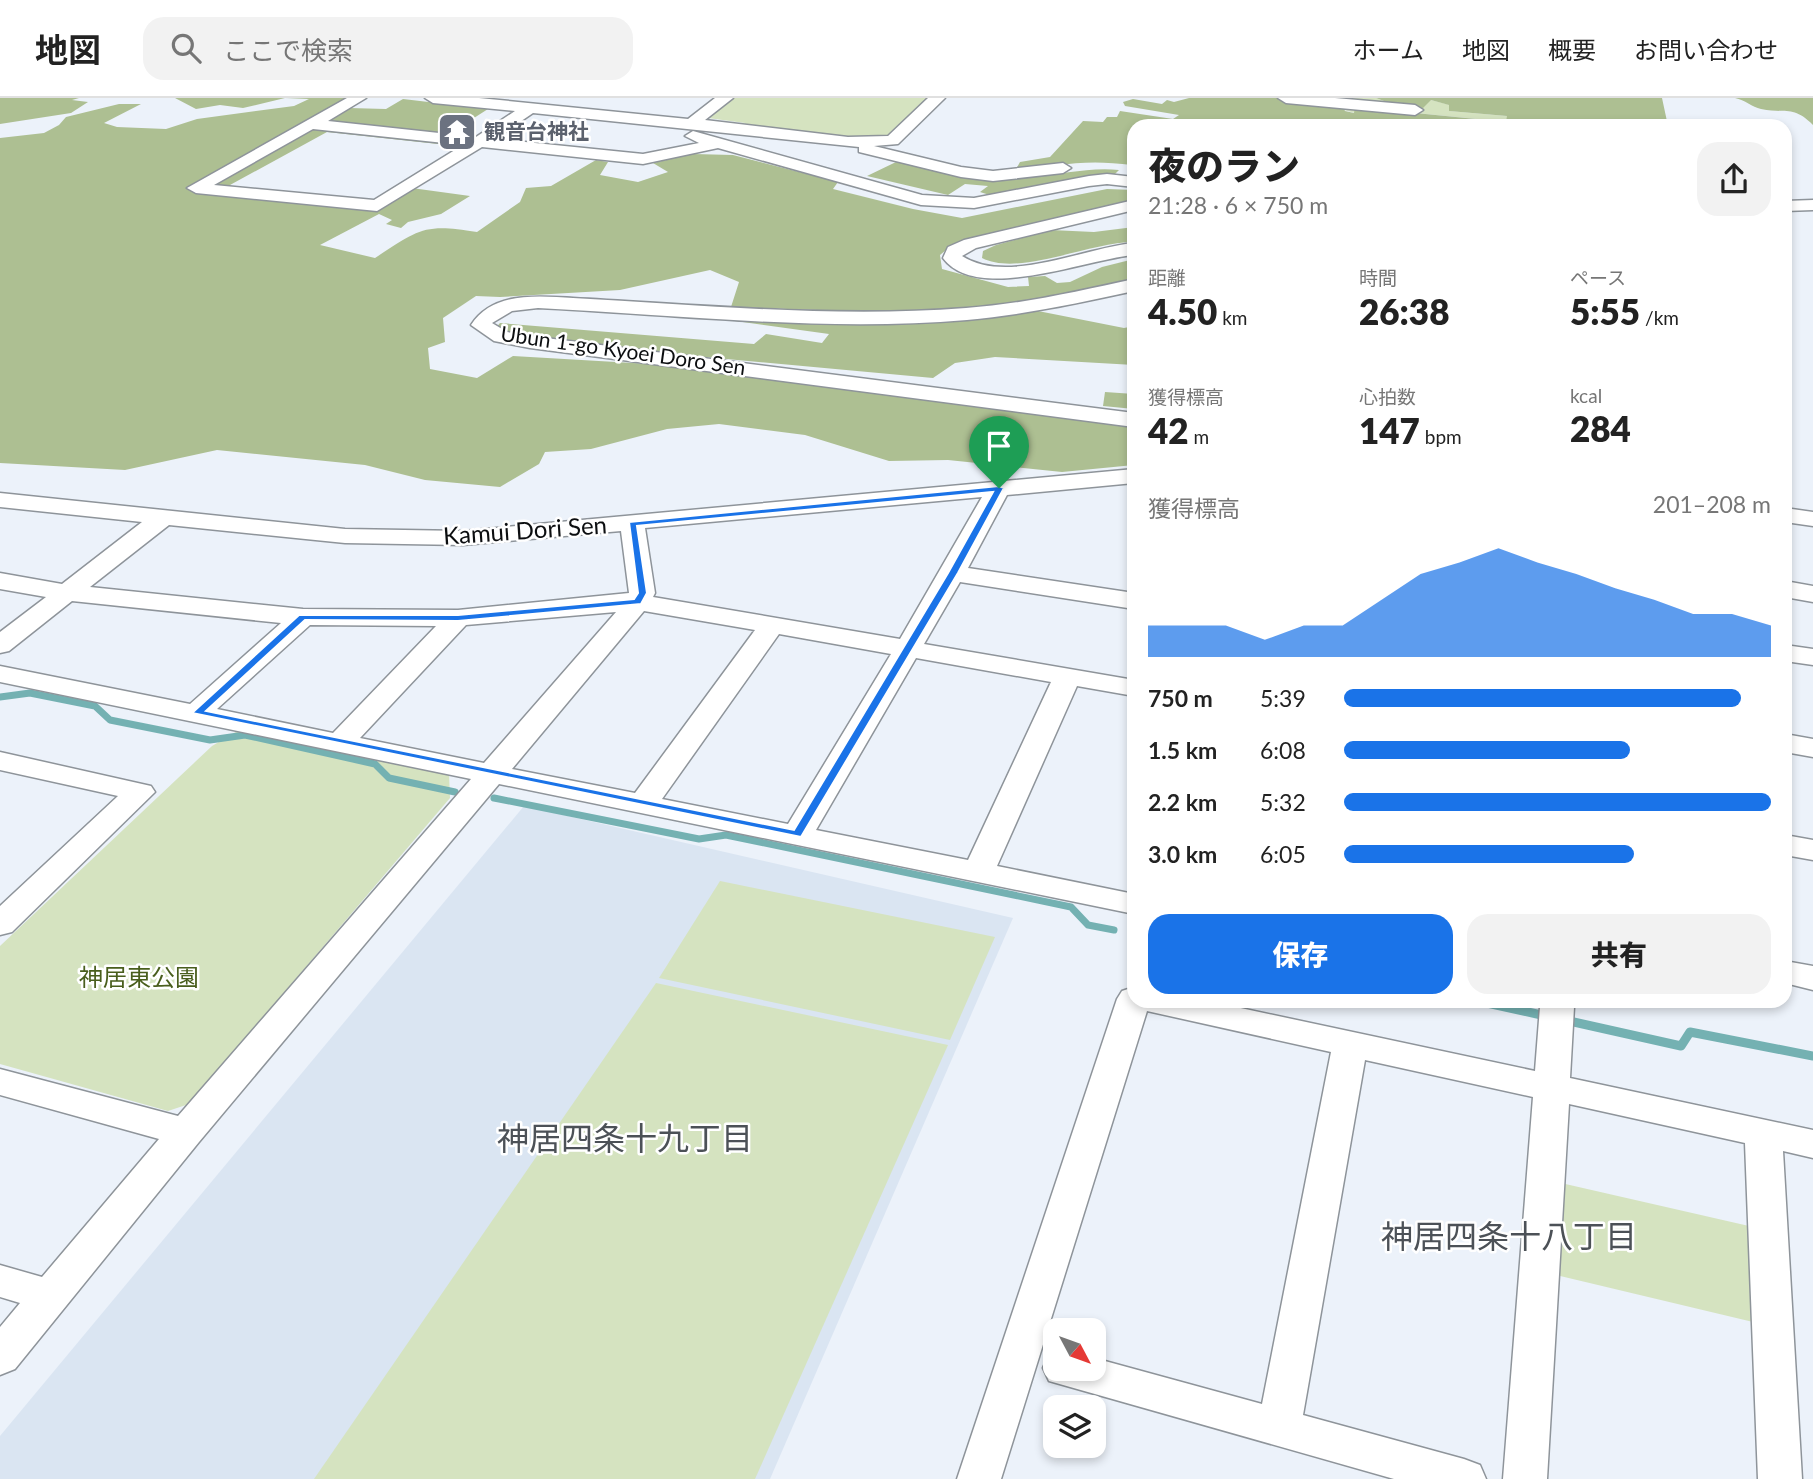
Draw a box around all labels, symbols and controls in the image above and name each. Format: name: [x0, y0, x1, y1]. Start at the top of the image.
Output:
search box: [143, 17, 633, 80]
text: 地図: [35, 29, 101, 69]
icon: search: [167, 29, 205, 67]
text: ここで検索: [223, 34, 353, 66]
text: ホーム: [1353, 35, 1424, 64]
text: 地図: [1462, 35, 1510, 64]
text: 概要: [1548, 35, 1596, 64]
text: お問い合わせ: [1634, 35, 1778, 64]
temple icon: 観音台神社: [436, 111, 478, 153]
place label: 観音台神社: [484, 118, 589, 143]
text: 夜のラン: [1148, 142, 1300, 188]
button: share: [1697, 142, 1771, 216]
text: 21:28 · 6 × 750 m: [1148, 191, 1328, 219]
text: 距離: [1148, 266, 1186, 289]
text: 時間: [1359, 266, 1397, 289]
text: ペース: [1570, 266, 1626, 289]
text: 4.50: [1148, 290, 1217, 332]
text: 26:38: [1359, 290, 1449, 332]
text: 5:55: [1570, 290, 1640, 332]
text: km: [1217, 306, 1247, 329]
text: /km: [1640, 306, 1679, 329]
street label: Ubun 1-go Kyoei Doro Sen: [499, 320, 747, 379]
text: kcal: [1570, 384, 1602, 407]
text: 獲得標高: [1148, 385, 1224, 408]
text: 心拍数: [1359, 385, 1416, 408]
text: 284: [1570, 407, 1631, 449]
text: 42: [1148, 409, 1189, 451]
text: 147: [1359, 409, 1420, 451]
pin: [969, 416, 1029, 488]
text: m: [1189, 425, 1209, 448]
text: bpm: [1420, 425, 1462, 448]
icon: arrive: [980, 427, 1018, 465]
text: 201–208 m: [1653, 490, 1771, 518]
text: 獲得標高: [1148, 494, 1240, 522]
street label: Kamui Dori Sen: [442, 509, 608, 550]
text: 750 m: [1148, 684, 1213, 712]
text: 5:39: [1260, 684, 1306, 712]
text: 1.5 km: [1148, 736, 1217, 764]
text: 6:08: [1260, 736, 1306, 764]
text: 2.2 km: [1148, 788, 1217, 816]
text: 5:32: [1260, 788, 1306, 816]
text: 3.0 km: [1148, 840, 1217, 868]
text: 6:05: [1260, 840, 1306, 868]
button: 保存: [1148, 914, 1453, 994]
button: 共有: [1467, 914, 1771, 994]
park label: 神居東公園: [79, 962, 199, 991]
district label: 神居四条十九丁目: [497, 1118, 753, 1157]
district label: 神居四条十八丁目: [1381, 1216, 1637, 1255]
north arrow: [1043, 1318, 1106, 1381]
map controls: [1043, 1318, 1106, 1458]
button: layers: [1043, 1395, 1106, 1458]

